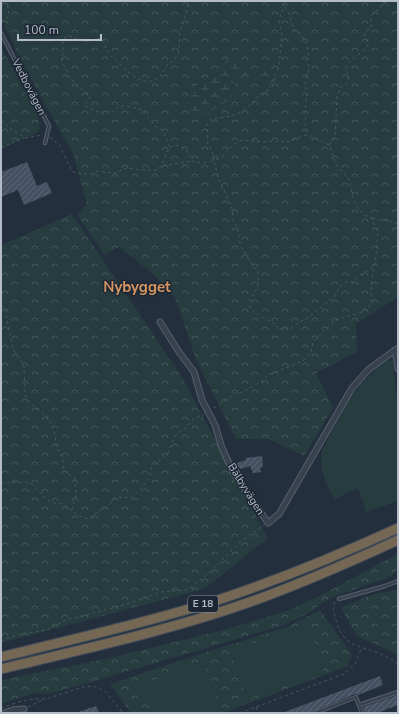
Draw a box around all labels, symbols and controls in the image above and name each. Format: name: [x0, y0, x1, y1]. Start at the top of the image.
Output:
scale bar: [18, 16, 101, 42]
text: 100 m: [24, 22, 59, 38]
street label: Vedbovägen: [8, 55, 50, 118]
district label: Nybygget: [103, 277, 171, 297]
street label: Bälbyvägen: [224, 460, 268, 518]
road number: E 18: [188, 596, 218, 612]

